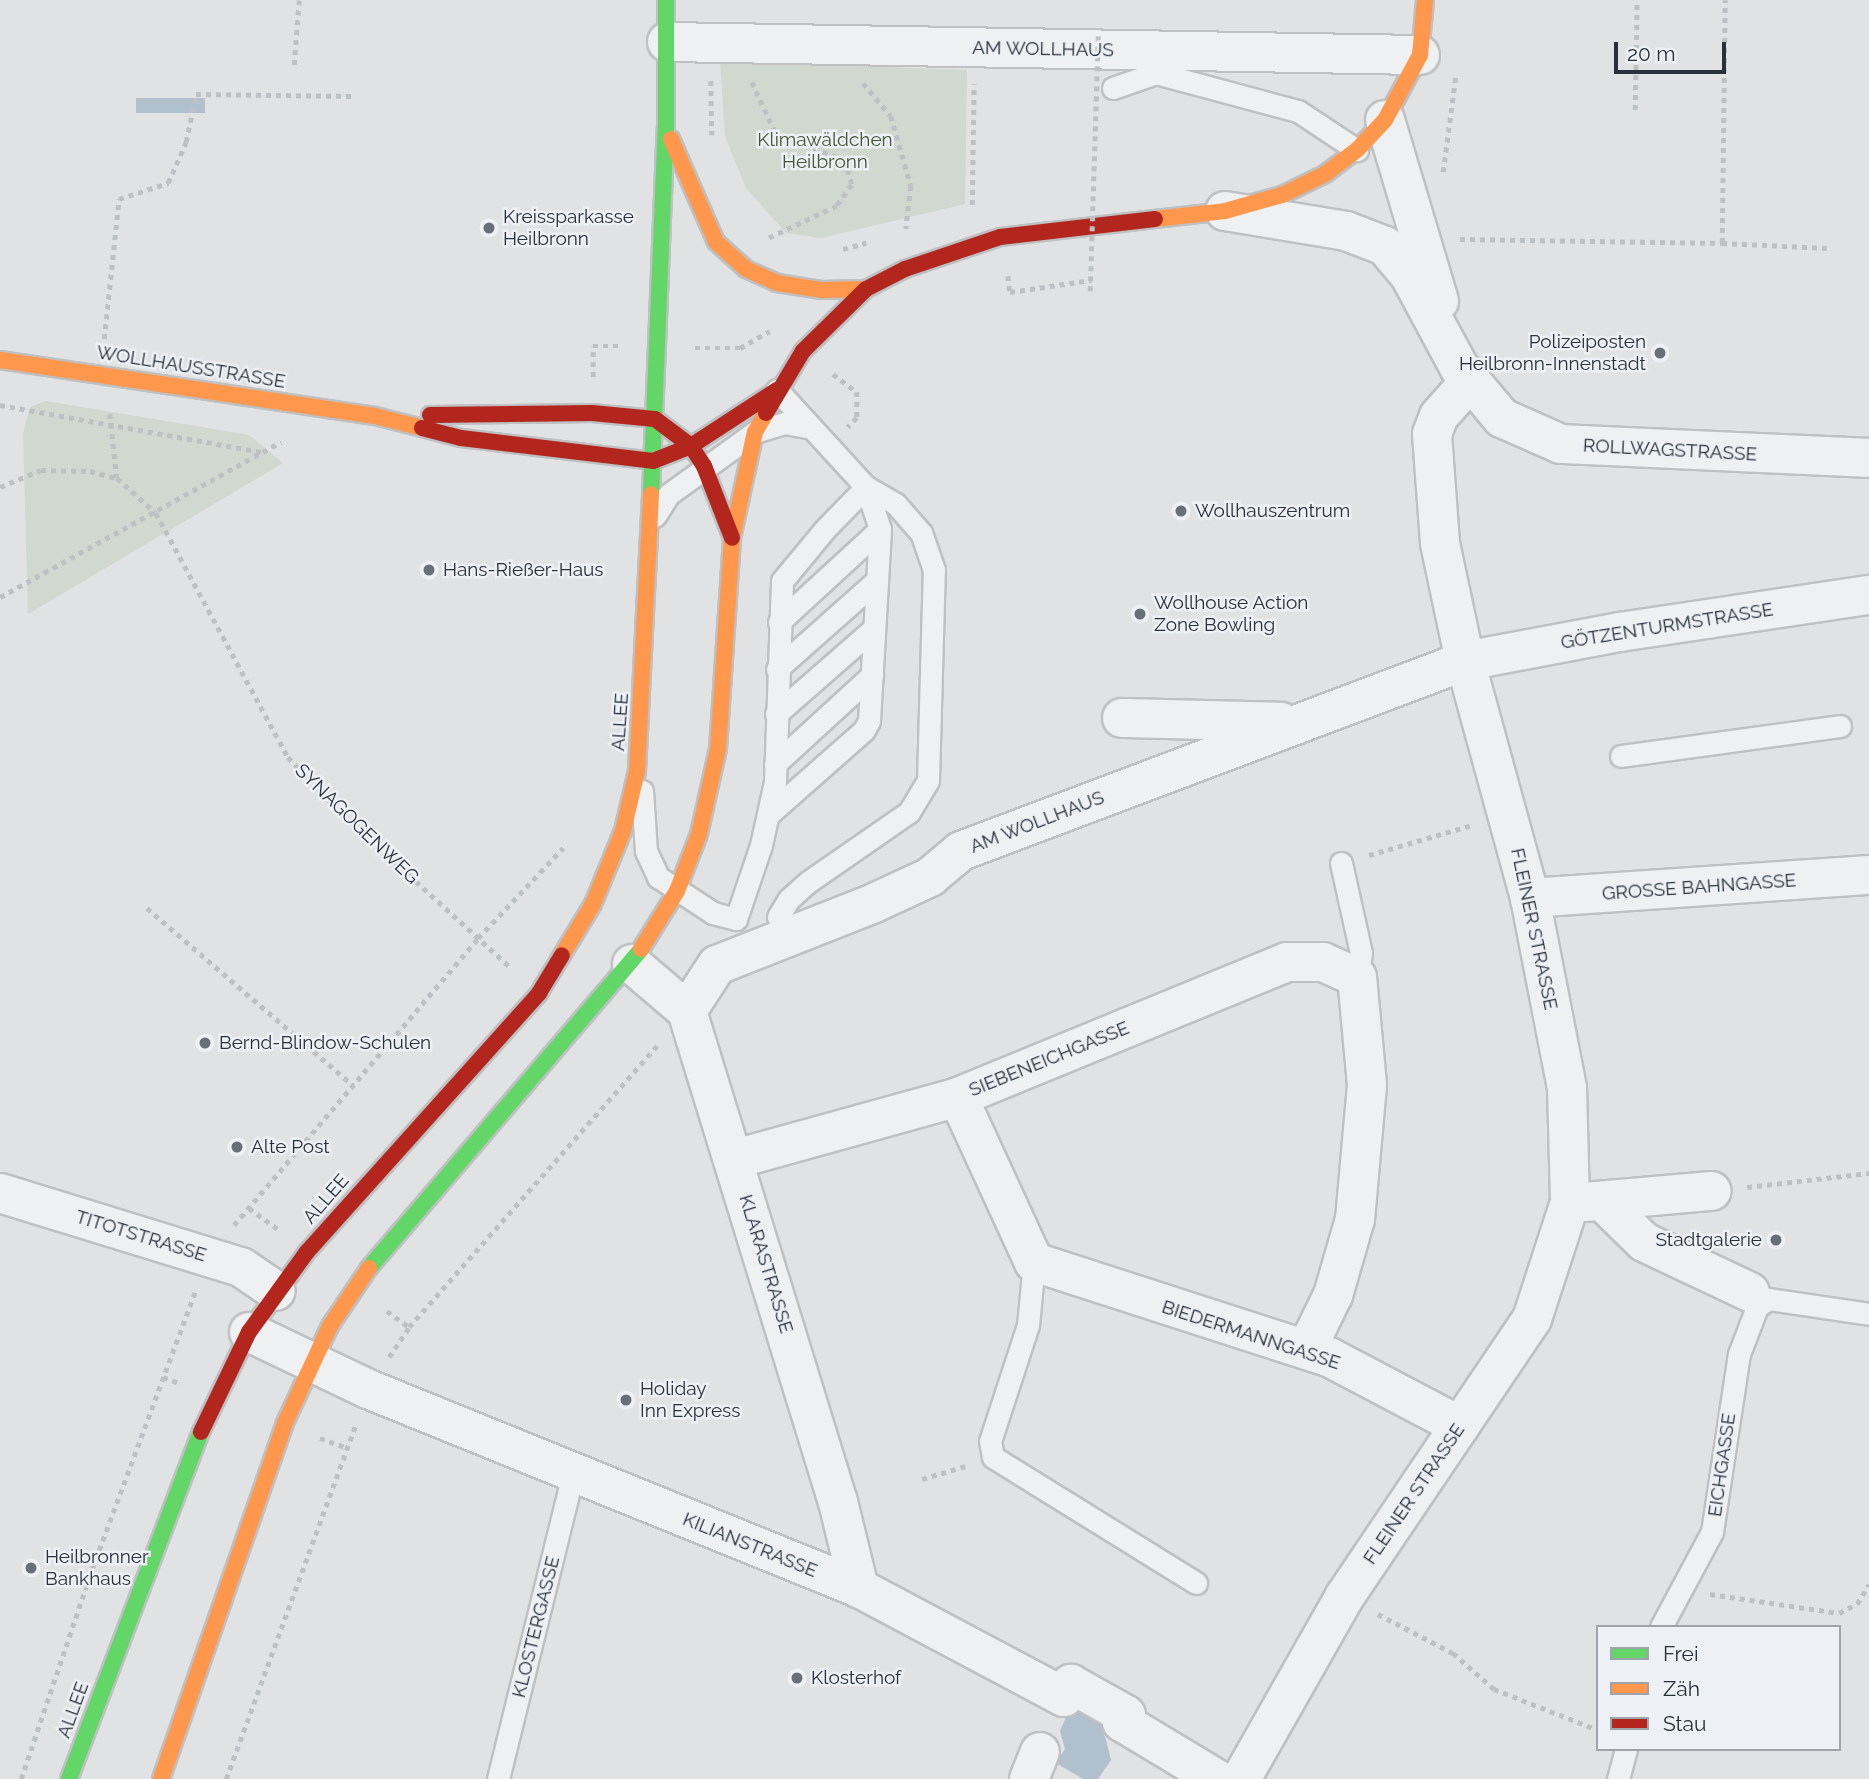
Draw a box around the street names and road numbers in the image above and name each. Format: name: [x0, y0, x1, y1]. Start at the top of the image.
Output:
street label: AM WOLLHAUS: [972, 36, 1114, 62]
street label: WOLLHAUSSTRASSE: [95, 341, 287, 393]
street label: ROLLWAGSTRASSE: [1582, 434, 1758, 466]
street label: GÖTZENTURMSTRASSE: [1559, 598, 1775, 654]
street label: ALLEE: [607, 692, 633, 752]
street label: SYNAGOGENWEG: [290, 759, 424, 889]
street label: AM WOLLHAUS: [966, 786, 1108, 858]
street label: FLEINER STRASSE: [1506, 846, 1562, 1012]
street label: GROSSE BAHNGASSE: [1601, 869, 1797, 905]
street label: SIEBENEICHGASSE: [965, 1016, 1133, 1102]
street label: ALLEE: [298, 1170, 354, 1228]
street label: KLARASTRASSE: [734, 1192, 798, 1336]
street label: TITOTSTRASSE: [73, 1205, 209, 1267]
street label: BIEDERMANNGASSE: [1159, 1295, 1343, 1375]
street label: EICHGASSE: [1703, 1412, 1741, 1518]
street label: FLEINER STRASSE: [1358, 1419, 1470, 1569]
street label: KILIANSTRASSE: [679, 1508, 821, 1582]
street label: KLOSTERGASSE: [507, 1554, 565, 1700]
street label: ALLEE: [52, 1679, 94, 1741]

